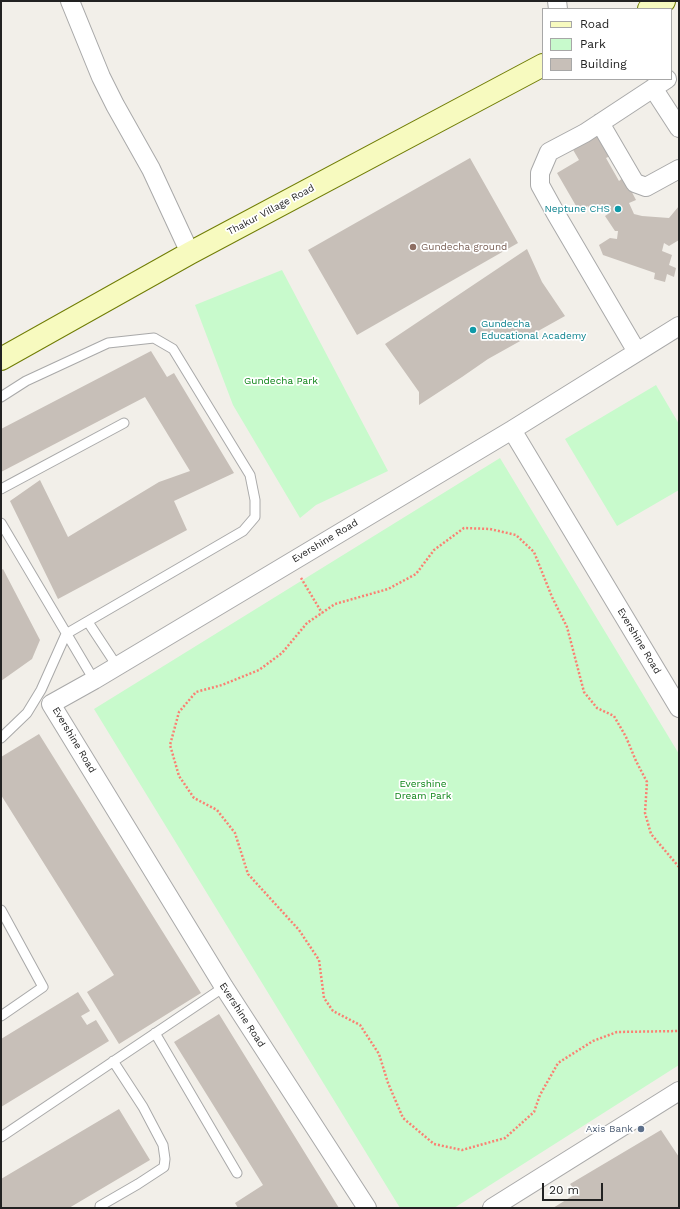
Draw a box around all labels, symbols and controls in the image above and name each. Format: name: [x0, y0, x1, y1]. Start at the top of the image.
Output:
legend: [542, 8, 672, 80]
text: Road: [580, 17, 609, 31]
text: Park: [580, 37, 606, 51]
text: Building: [580, 57, 627, 71]
street label: Thakur Village Road: [225, 182, 317, 238]
place label: Neptune CHS: [544, 203, 610, 215]
marker: Neptune CHS: [613, 204, 623, 214]
place label: Gundecha ground: [421, 241, 507, 253]
marker: Gundecha ground: [408, 242, 418, 252]
place label: Gundecha Educational Academy: [481, 318, 586, 342]
marker: Gundecha Educational Academy: [468, 325, 478, 335]
park label: Gundecha Park: [244, 375, 318, 387]
street label: Evershine Road: [290, 517, 360, 565]
street label: Evershine Road: [615, 606, 663, 676]
street label: Evershine Road: [50, 705, 98, 775]
park label: Evershine Dream Park: [395, 778, 451, 802]
street label: Evershine Road: [217, 980, 267, 1050]
place label: Axis Bank: [586, 1123, 633, 1135]
marker: Axis Bank: [636, 1124, 646, 1134]
scale bar: [544, 1175, 605, 1201]
text: 20 m: [549, 1183, 579, 1197]

